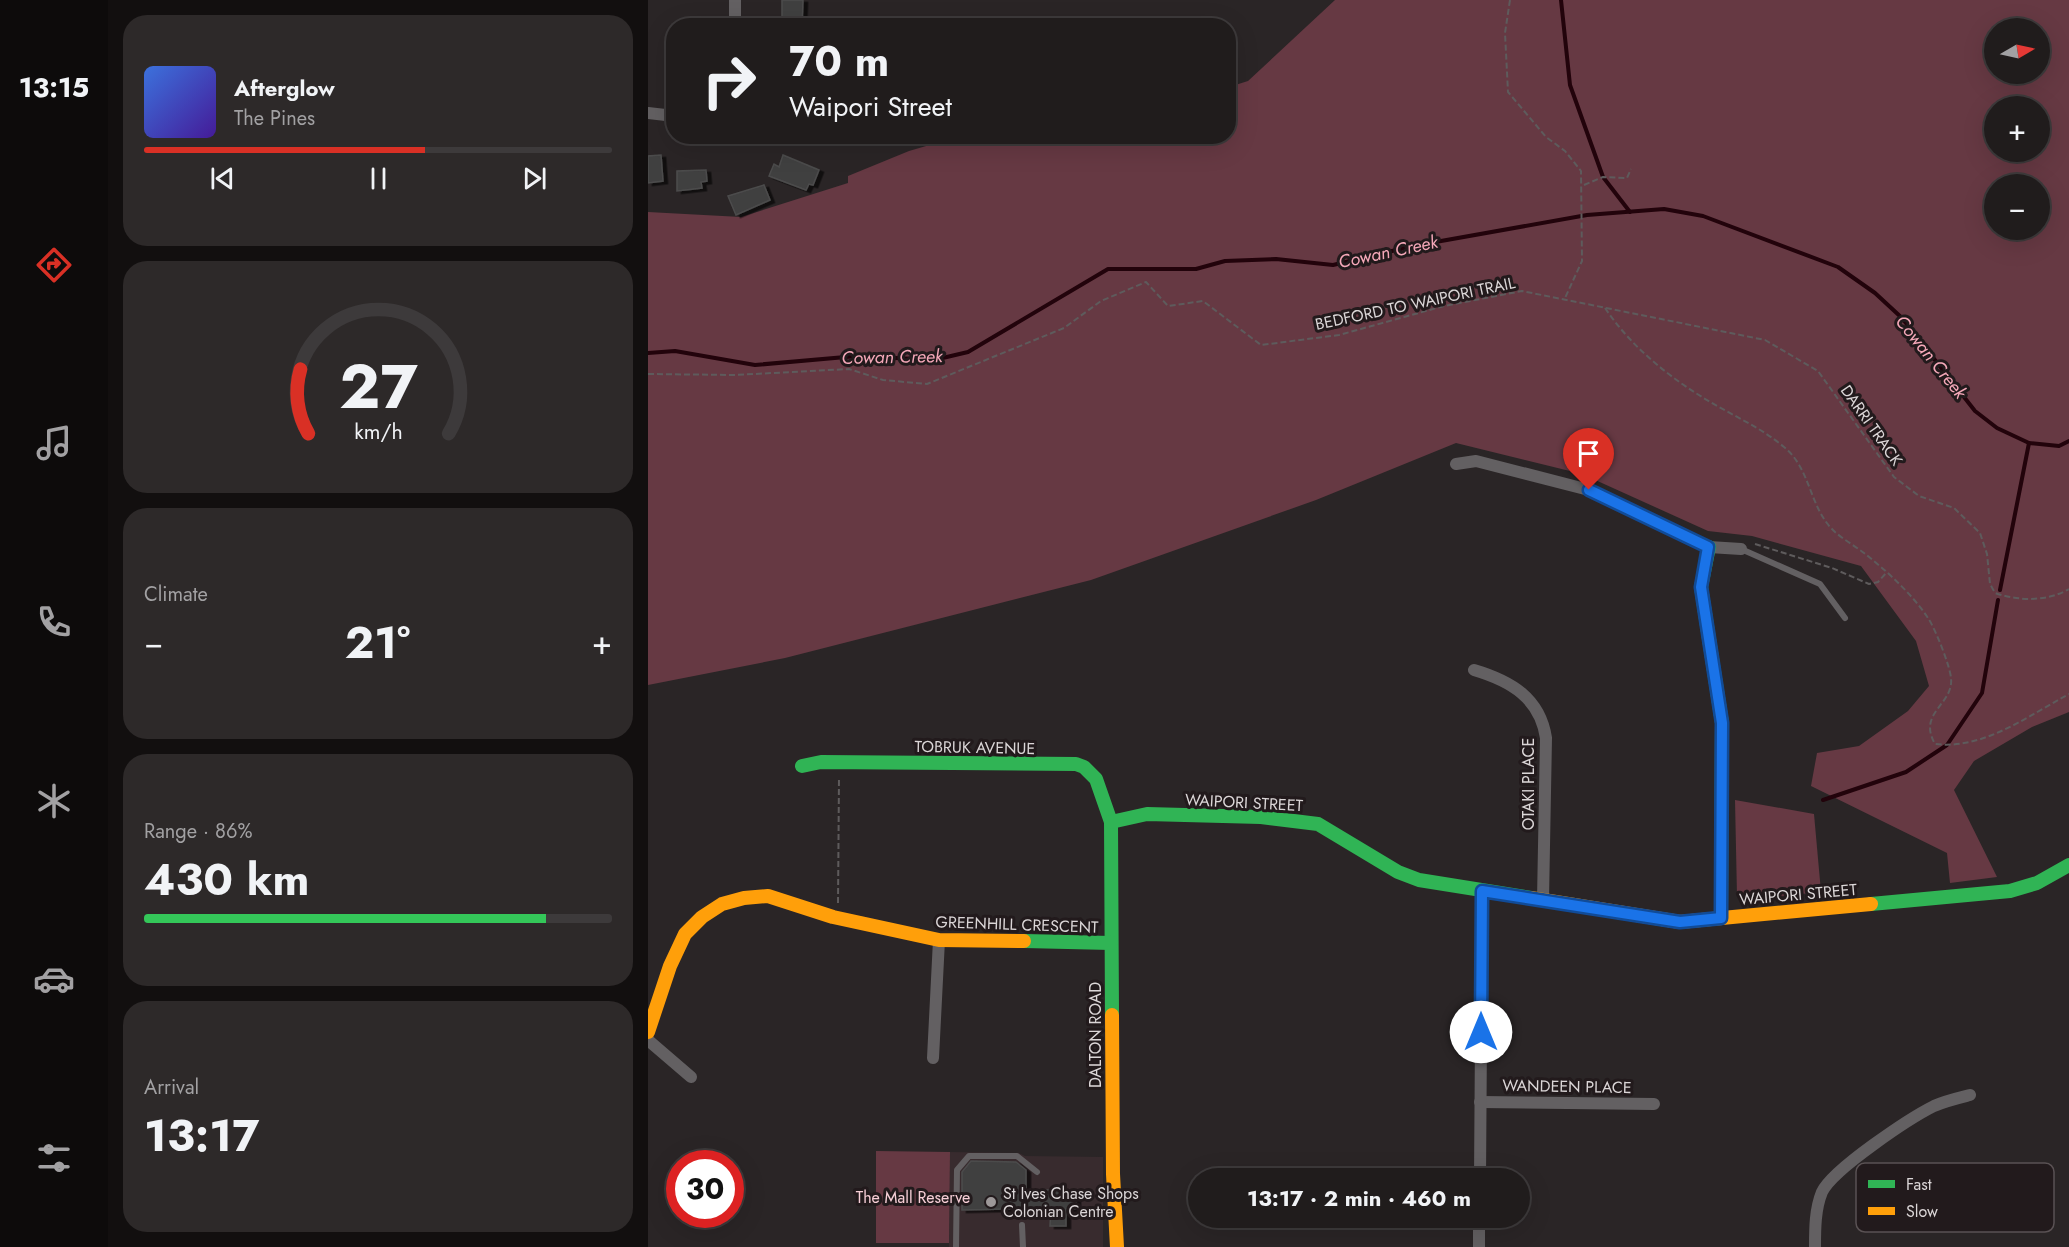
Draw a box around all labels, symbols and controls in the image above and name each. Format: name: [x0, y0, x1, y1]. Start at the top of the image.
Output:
north arrow: [1984, 18, 2050, 84]
map controls: [1984, 18, 2050, 240]
text: 70 m: [789, 31, 889, 92]
icon: right: [690, 42, 768, 120]
text: 13:15: [19, 68, 89, 107]
text: Afterglow: [234, 72, 335, 104]
text: Waipori Street: [789, 87, 952, 126]
button: +: [1984, 96, 2050, 162]
text: The Pines: [234, 104, 315, 133]
icon: previous: [206, 162, 239, 195]
icon: pause: [362, 162, 395, 195]
icon: next: [518, 162, 551, 195]
button: −: [1984, 174, 2050, 240]
water label: Cowan Creek: [1336, 229, 1441, 275]
icon: directions: [33, 244, 75, 286]
street label: BEDFORD TO WAIPORI TRAIL: [1313, 271, 1518, 336]
water label: Cowan Creek: [1889, 310, 1974, 405]
text: 27: [339, 341, 418, 431]
water label: Cowan Creek: [841, 343, 944, 371]
street label: DARRI TRACK: [1835, 380, 1908, 470]
text: km/h: [354, 417, 402, 448]
icon: music: [33, 422, 75, 464]
pin: [1563, 428, 1614, 490]
icon: arrive: [1572, 437, 1605, 470]
text: Climate: [144, 580, 208, 609]
icon: phone: [33, 601, 75, 643]
text: 21°: [345, 610, 410, 675]
text: −: [144, 619, 163, 666]
text: +: [592, 619, 612, 666]
street label: TOBRUK AVENUE: [915, 735, 1035, 760]
street label: OTAKI PLACE: [1517, 738, 1540, 830]
icon: climate: [33, 780, 75, 822]
street label: WAIPORI STREET: [1184, 788, 1304, 817]
text: Range · 86%: [144, 817, 252, 846]
text: 430 km: [144, 847, 310, 912]
street label: WAIPORI STREET: [1738, 878, 1858, 911]
street label: GREENHILL CRESCENT: [935, 910, 1099, 939]
icon: car: [33, 958, 75, 1000]
street label: DALTON ROAD: [1084, 982, 1107, 1088]
position arrow: [1449, 1000, 1513, 1064]
text: Arrival: [144, 1073, 199, 1102]
street label: WANDEEN PLACE: [1502, 1074, 1632, 1099]
text: 13:17: [144, 1103, 259, 1168]
icon: filters: [33, 1137, 75, 1179]
speed limit sign: 30: [666, 1150, 744, 1228]
legend: [1856, 1163, 2054, 1232]
text: Fast: [1906, 1173, 1932, 1196]
place label: St Ives Chase Shops Colonian Centre: [1003, 1182, 1139, 1223]
text: 13:17 · 2 min · 460 m: [1247, 1182, 1471, 1214]
park label: The Mall Reserve: [856, 1186, 970, 1209]
marker: St Ives Chase Shops Colonian Centre: [984, 1195, 998, 1209]
text: Slow: [1906, 1200, 1938, 1223]

